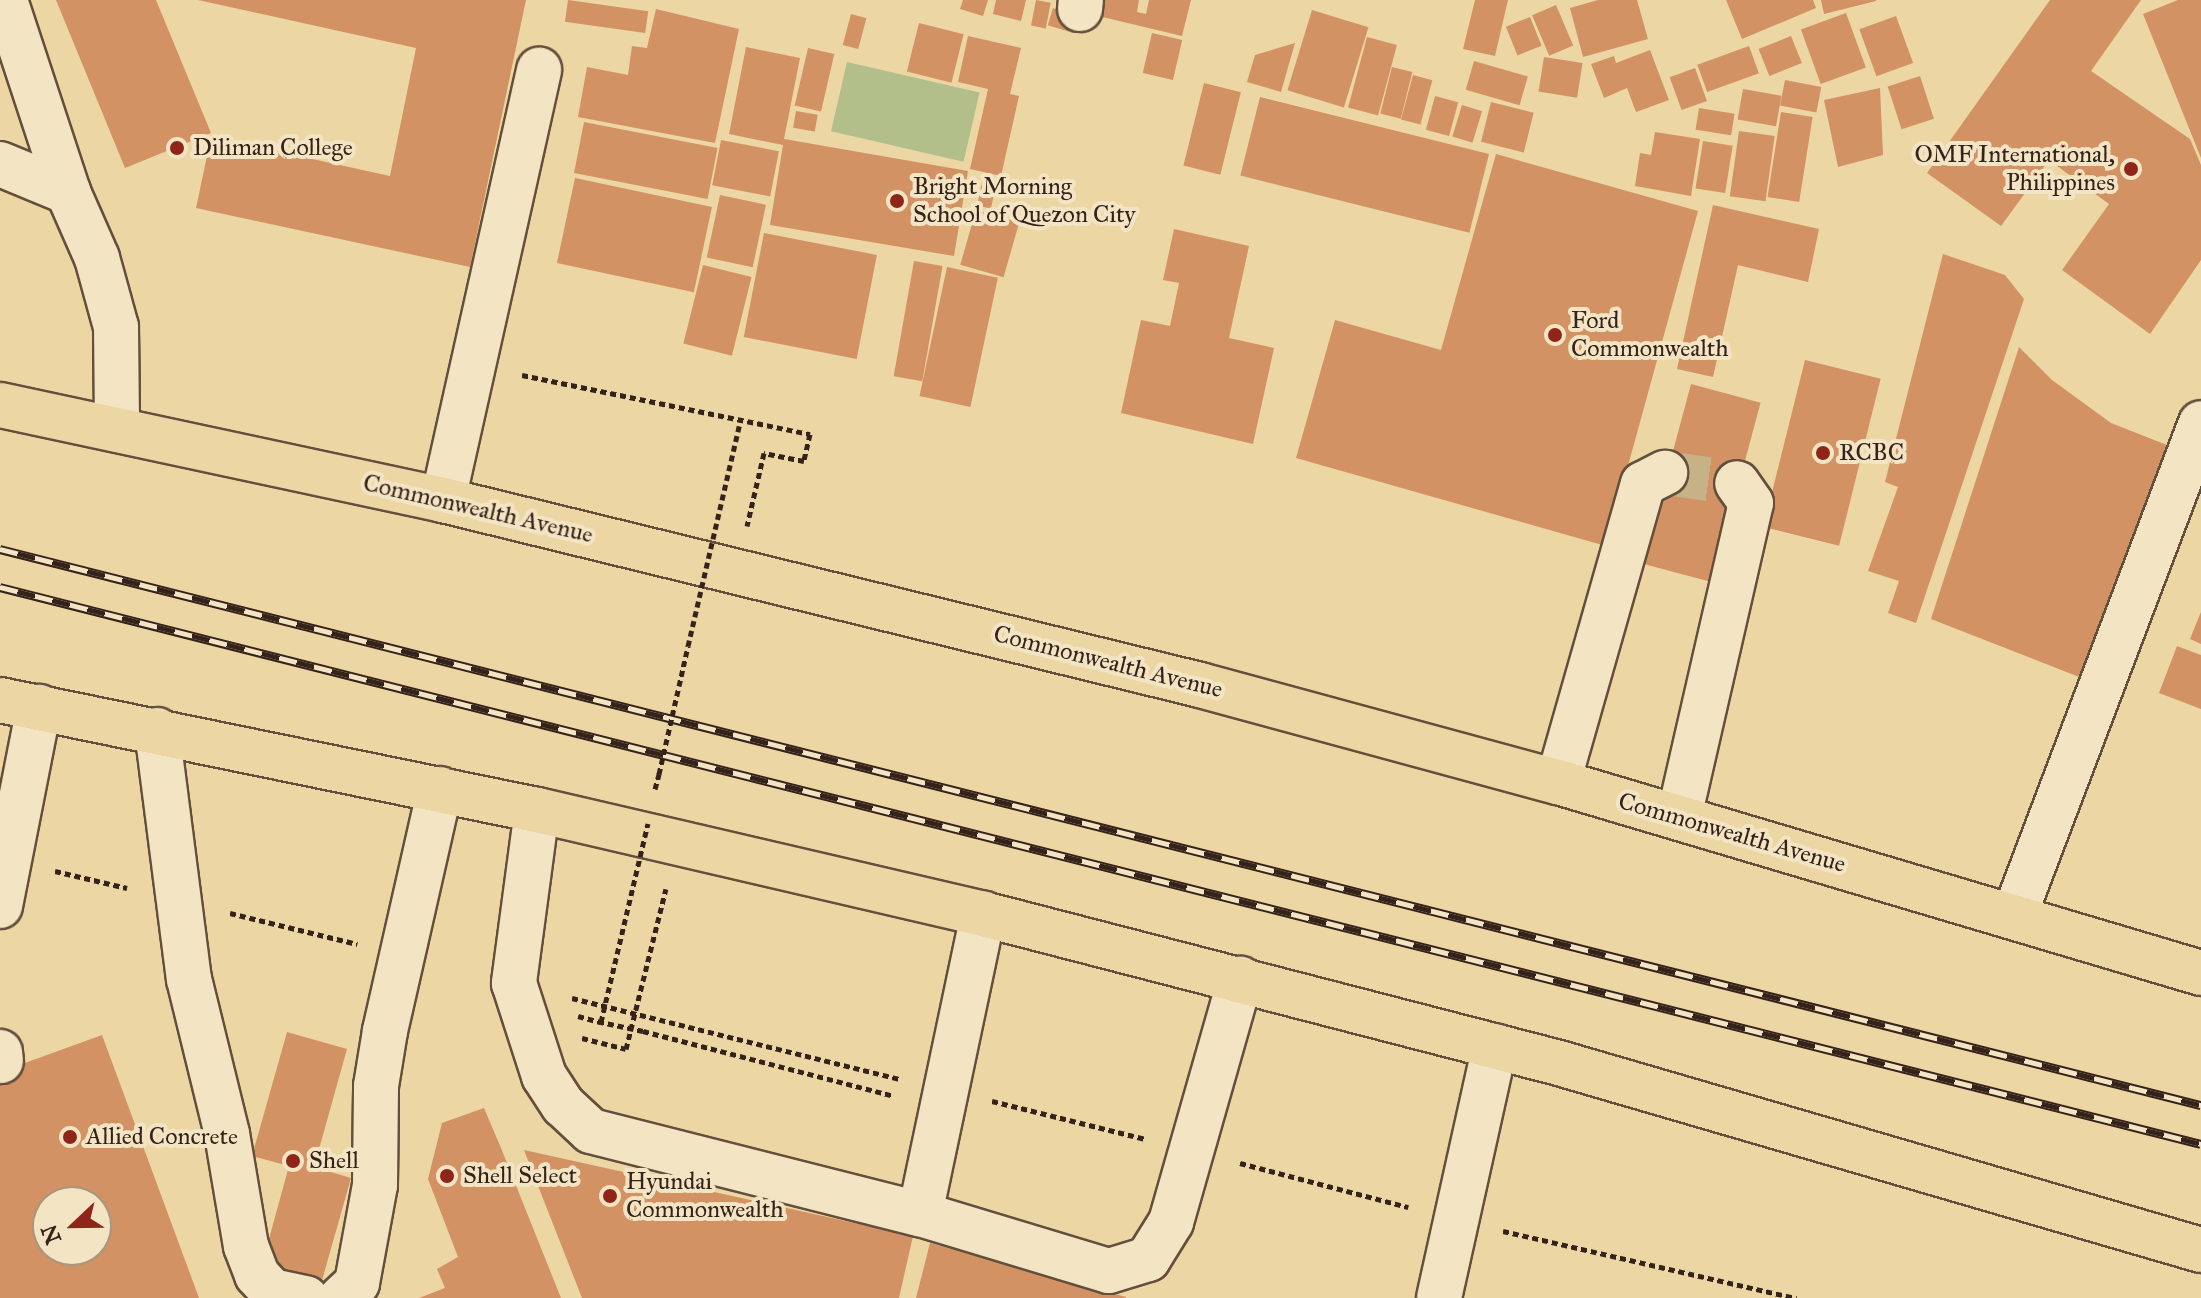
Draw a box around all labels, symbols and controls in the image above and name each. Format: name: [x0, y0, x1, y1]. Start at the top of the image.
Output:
place label: Diliman College: [193, 134, 353, 162]
marker: Diliman College: [168, 139, 186, 157]
place label: OMF International, Philippines: [1914, 141, 2115, 197]
marker: OMF International, Philippines: [2122, 160, 2140, 178]
place label: Bright Morning School of Quezon City: [913, 173, 1136, 229]
marker: Bright Morning School of Quezon City: [888, 192, 906, 210]
place label: Ford Commonwealth: [1571, 307, 1729, 363]
marker: Ford Commonwealth: [1546, 326, 1564, 344]
place label: RCBC: [1839, 439, 1904, 467]
marker: RCBC: [1814, 444, 1832, 462]
street label: Commonwealth Avenue: [360, 469, 596, 549]
street label: Commonwealth Avenue: [991, 620, 1225, 704]
street label: Commonwealth Avenue: [1615, 787, 1849, 879]
place label: Allied Concrete: [86, 1123, 238, 1151]
marker: Allied Concrete: [61, 1128, 79, 1146]
place label: Shell: [309, 1147, 359, 1175]
marker: Shell: [284, 1152, 302, 1170]
place label: Shell Select: [463, 1162, 577, 1190]
marker: Shell Select: [438, 1167, 456, 1185]
place label: Hyundai Commonwealth: [626, 1168, 784, 1224]
north arrow: [32, 1186, 112, 1266]
marker: Hyundai Commonwealth: [601, 1187, 619, 1205]
text: N: [35, 1221, 67, 1248]

